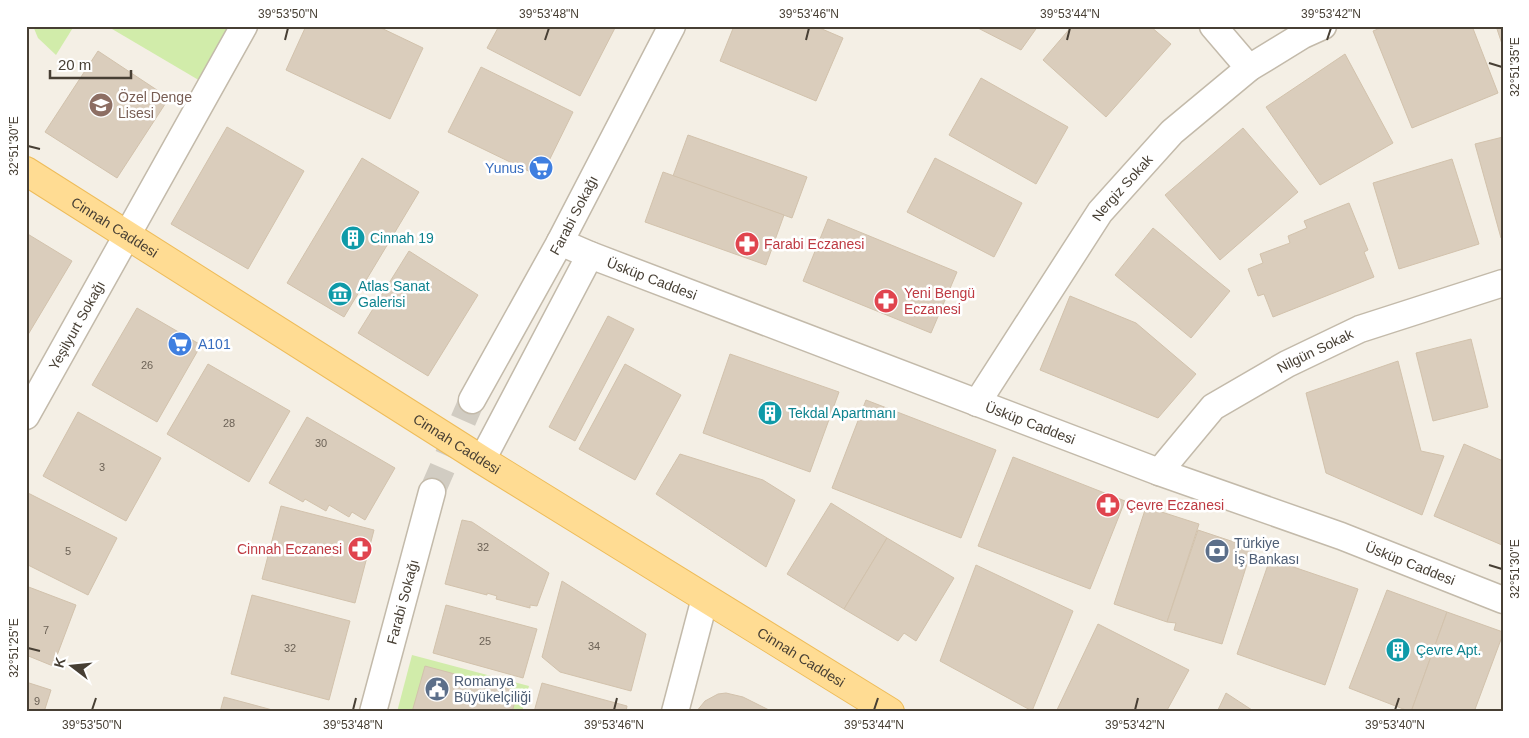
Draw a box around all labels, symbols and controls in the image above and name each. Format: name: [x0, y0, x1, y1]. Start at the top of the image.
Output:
text: 39°53'50"N: [258, 7, 318, 21]
text: 39°53'48"N: [519, 7, 579, 21]
text: 39°53'46"N: [779, 7, 839, 21]
text: 39°53'44"N: [1040, 7, 1100, 21]
text: 39°53'42"N: [1301, 7, 1361, 21]
text: 32°51'35"E: [1508, 37, 1522, 97]
scale bar: [50, 48, 131, 80]
text: 20 m: [58, 56, 91, 73]
place label: Özel Denge Lisesi: [118, 88, 192, 121]
school or university icon: Özel Denge Lisesi: [88, 92, 114, 118]
text: 32°51'30"E: [7, 116, 21, 176]
street label: Nergiz Sokak: [1088, 151, 1156, 224]
supermarket icon: Yunus: [528, 155, 554, 181]
place label: Yunus: [485, 160, 524, 176]
street label: Farabi Sokağı: [546, 173, 601, 258]
street label: Cinnah Caddesi: [68, 194, 161, 261]
building icon: Cinnah 19: [340, 225, 366, 251]
place label: Cinnah 19: [370, 230, 434, 246]
pharmacy icon: Farabi Eczanesi: [734, 231, 760, 257]
place label: Farabi Eczanesi: [764, 236, 864, 252]
street label: Üsküp Caddesi: [605, 253, 699, 303]
street label: Yeşilyurt Sokağı: [45, 278, 108, 373]
place label: Atlas Sanat Galerisi: [358, 278, 430, 310]
museum icon: Atlas Sanat Galerisi: [327, 281, 353, 307]
place label: Yeni Bengü Eczanesi: [904, 285, 975, 317]
pharmacy icon: Yeni Bengü Eczanesi: [873, 288, 899, 314]
street label: Nilgün Sokak: [1274, 325, 1356, 376]
supermarket icon: A101: [167, 331, 193, 357]
place label: A101: [198, 336, 231, 352]
house number: 26: [141, 359, 153, 371]
street label: Üsküp Caddesi: [983, 398, 1078, 447]
building icon: Tekdal Apartmanı: [757, 400, 783, 426]
place label: Tekdal Apartmanı: [788, 405, 896, 421]
street label: Cinnah Caddesi: [410, 411, 503, 477]
house number: 28: [223, 417, 235, 429]
house number: 30: [315, 437, 327, 449]
house number: 3: [99, 461, 105, 473]
pharmacy icon: Çevre Eczanesi: [1095, 492, 1121, 518]
place label: Çevre Eczanesi: [1126, 497, 1224, 513]
place label: Türkiye İş Bankası: [1234, 535, 1299, 567]
pharmacy icon: Cinnah Eczanesi: [347, 536, 373, 562]
bank icon: Türkiye İş Bankası: [1204, 538, 1230, 564]
street label: Üsküp Caddesi: [1363, 538, 1457, 588]
text: 32°51'30"E: [1508, 539, 1522, 599]
place label: Cinnah Eczanesi: [237, 541, 342, 557]
house number: 32: [477, 541, 489, 553]
house number: 5: [65, 545, 71, 557]
street label: Farabi Sokağı: [384, 558, 422, 646]
text: 32°51'25"E: [7, 618, 21, 678]
house number: 7: [43, 624, 49, 636]
street label: Cinnah Caddesi: [755, 624, 848, 690]
house number: 25: [479, 635, 491, 647]
building icon: Çevre Apt.: [1385, 637, 1411, 663]
north arrow: [48, 640, 98, 690]
house number: 34: [588, 640, 600, 652]
house number: 32: [284, 642, 296, 654]
place label: Çevre Apt.: [1416, 642, 1481, 658]
text: K: [50, 655, 69, 669]
place label: Romanya Büyükelçiliği: [454, 673, 531, 705]
public building icon: Romanya Büyükelçiliği: [424, 676, 450, 702]
house number: 9: [34, 695, 40, 707]
text: 39°53'50"N: [62, 718, 122, 732]
text: 39°53'48"N: [323, 718, 383, 732]
text: 39°53'46"N: [584, 718, 644, 732]
text: 39°53'44"N: [844, 718, 904, 732]
text: 39°53'42"N: [1105, 718, 1165, 732]
text: 39°53'40"N: [1365, 718, 1425, 732]

